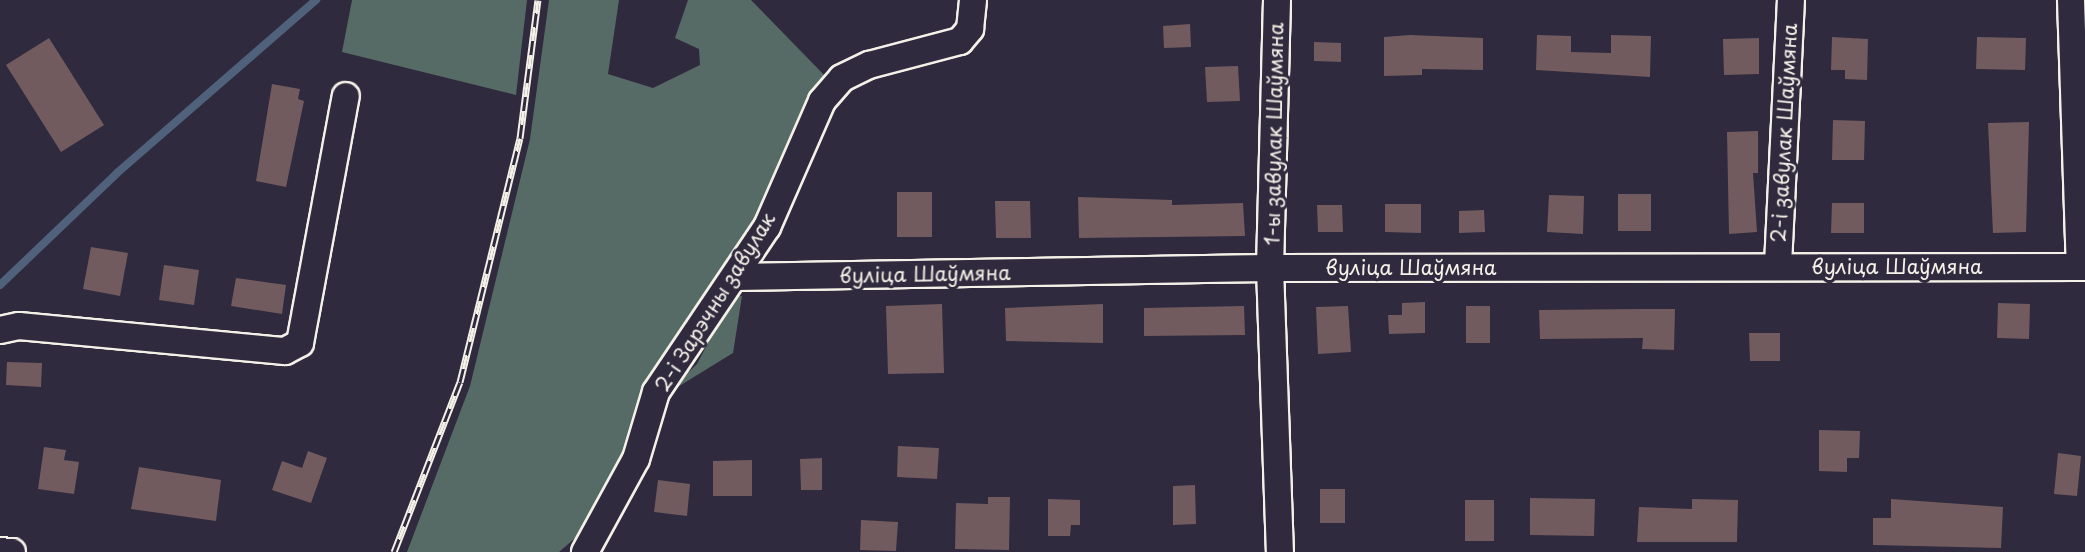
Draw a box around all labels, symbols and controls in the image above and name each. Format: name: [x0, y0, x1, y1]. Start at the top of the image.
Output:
street label: 1-ы завулак Шаўмяна: [1260, 21, 1288, 247]
street label: 2-і завулак Шаўмяна: [1766, 22, 1802, 244]
street label: 2-і Зарэчны завулак: [650, 207, 780, 397]
street label: вуліца Шаўмяна: [1812, 254, 1982, 278]
street label: вуліца Шаўмяна: [1326, 255, 1496, 279]
street label: вуліца Шаўмяна: [840, 261, 1010, 287]

